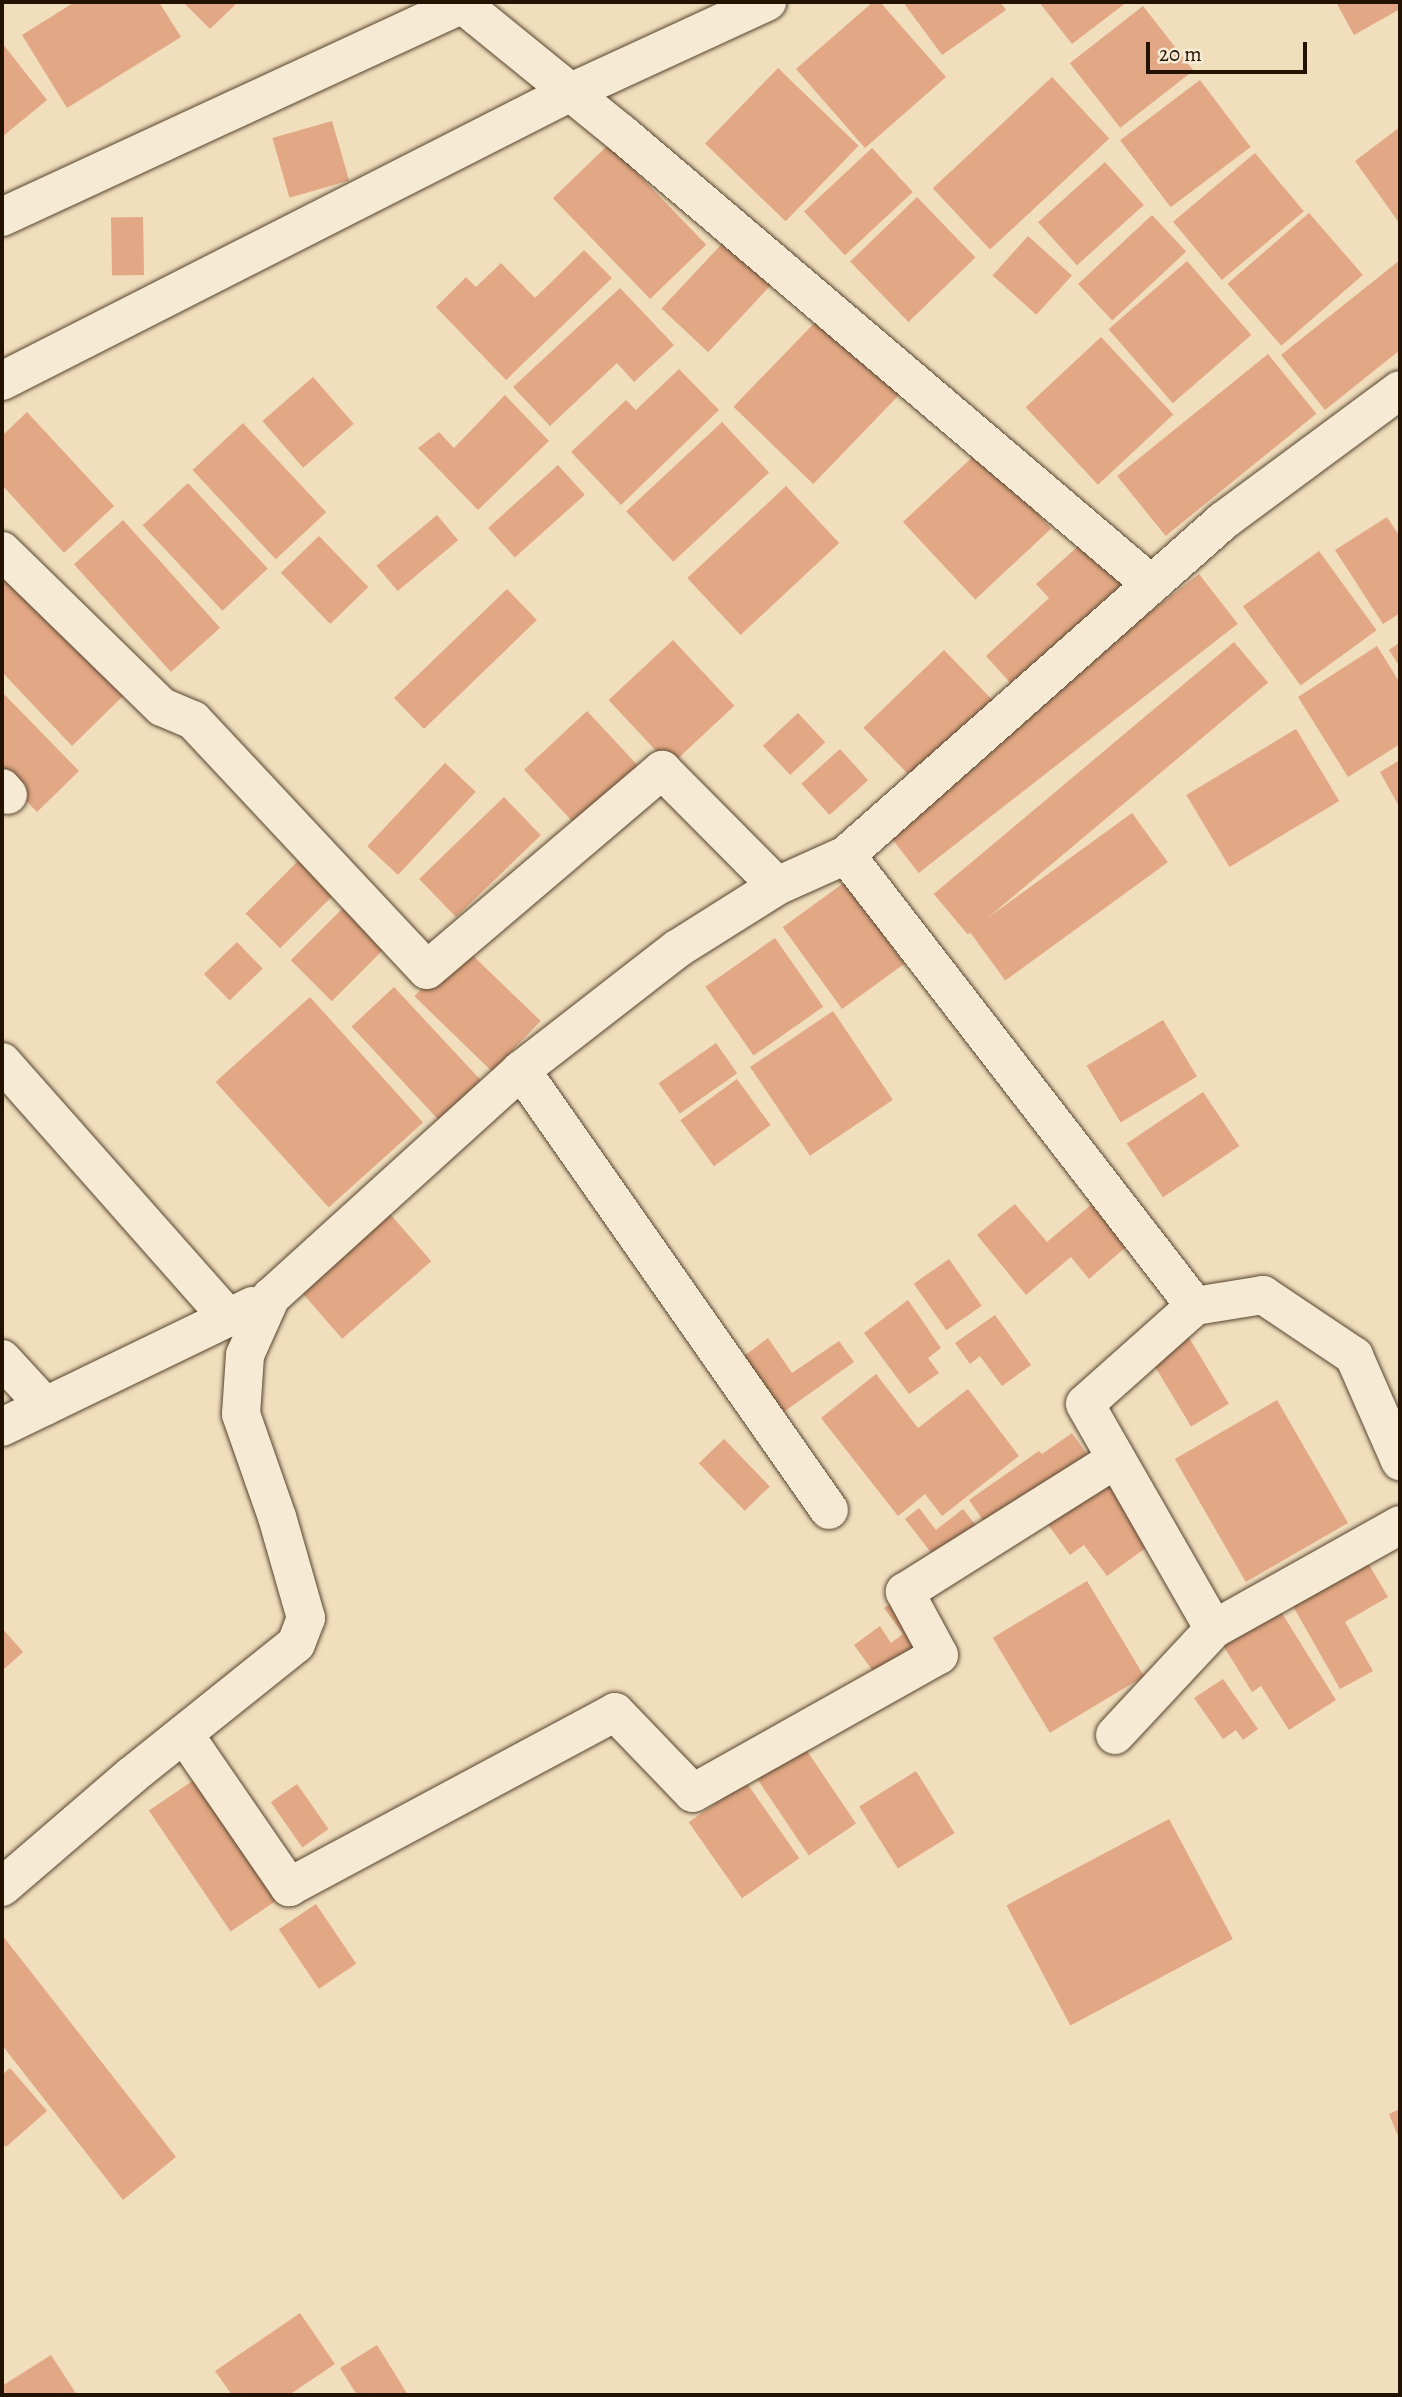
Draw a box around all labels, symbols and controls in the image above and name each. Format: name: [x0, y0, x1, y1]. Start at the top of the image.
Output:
scale bar: [1150, 28, 1311, 72]
text: 20 m: [1159, 40, 1202, 68]

